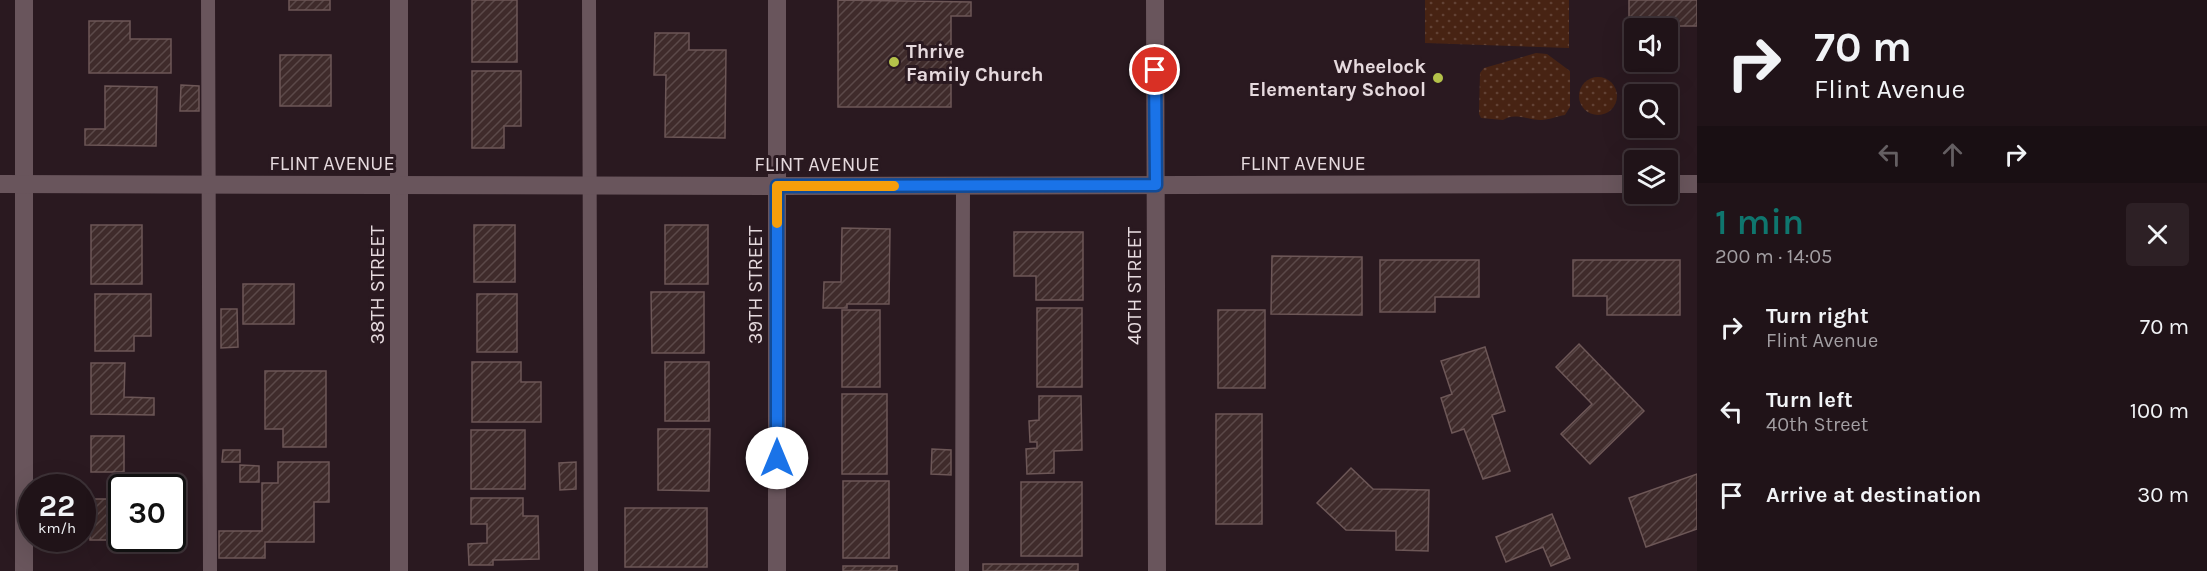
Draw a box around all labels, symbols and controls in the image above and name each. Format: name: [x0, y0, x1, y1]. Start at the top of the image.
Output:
map controls: [1624, 18, 1678, 204]
button: sound: [1624, 18, 1678, 72]
text: 70 m: [1814, 22, 1912, 72]
icon: right: [1715, 24, 1793, 102]
place label: Thrive Family Church: [906, 40, 1043, 86]
pin: [1129, 44, 1180, 95]
icon: arrive: [1138, 53, 1171, 86]
marker: Thrive Family Church: [887, 55, 901, 69]
place label: Wheelock Elementary School: [1248, 55, 1426, 101]
marker: Wheelock Elementary School: [1431, 71, 1445, 85]
text: Flint Avenue: [1814, 73, 1965, 105]
button: search: [1624, 84, 1678, 138]
icon: left: [1873, 138, 1906, 171]
icon: ahead: [1936, 138, 1969, 171]
icon: right: [1999, 138, 2032, 171]
button: layers: [1624, 150, 1678, 204]
street label: FLINT AVENUE: [269, 152, 395, 175]
street label: FLINT AVENUE: [1240, 152, 1366, 175]
street label: FLINT AVENUE: [754, 153, 880, 176]
text: 1 min: [1715, 201, 1804, 243]
button: close: [2126, 203, 2189, 266]
street label: 38TH STREET: [366, 225, 389, 345]
street label: 39TH STREET: [744, 226, 767, 344]
street label: 40TH STREET: [1123, 227, 1146, 345]
text: 200 m · 14:05: [1715, 245, 1832, 268]
text: Turn right: [1766, 303, 1869, 329]
icon: right: [1715, 311, 1748, 344]
text: 70 m: [2140, 314, 2189, 340]
text: Flint Avenue: [1766, 329, 1878, 352]
text: Turn left: [1766, 387, 1853, 413]
icon: left: [1715, 395, 1748, 428]
text: 100 m: [2130, 398, 2189, 424]
text: 40th Street: [1766, 413, 1868, 436]
position arrow: [745, 426, 809, 490]
speed limit sign: 30: [108, 474, 186, 552]
icon: arrive: [1715, 479, 1748, 512]
text: Arrive at destination: [1766, 482, 1981, 508]
text: 30 m: [2137, 482, 2189, 508]
text: 22: [39, 488, 75, 524]
text: km/h: [38, 519, 76, 537]

